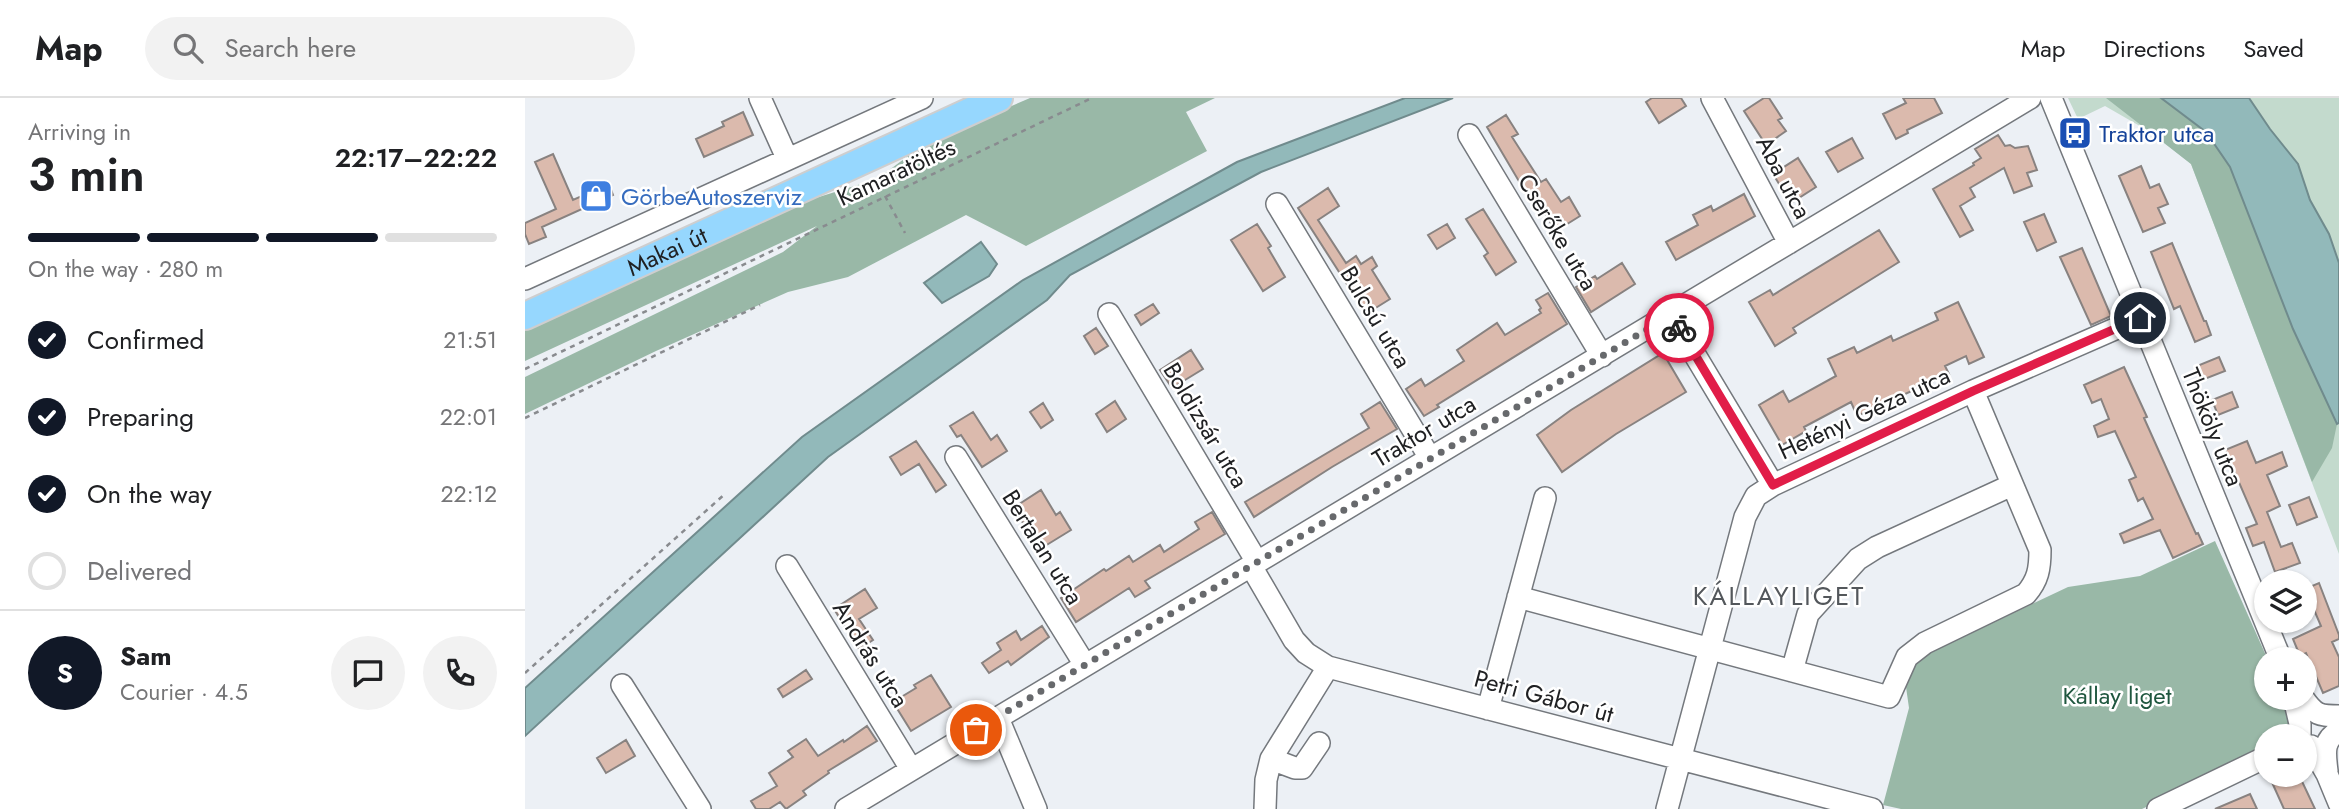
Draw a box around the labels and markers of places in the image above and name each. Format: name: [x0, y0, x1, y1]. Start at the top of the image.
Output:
bus stop icon: Traktor utca: [2056, 114, 2094, 152]
place label: Traktor utca: [2099, 116, 2214, 151]
shop icon: GörbeAutoszerviz: [577, 177, 615, 215]
place label: GörbeAutoszerviz: [621, 179, 802, 214]
pin: [2110, 288, 2170, 348]
pin: [946, 700, 1006, 760]

